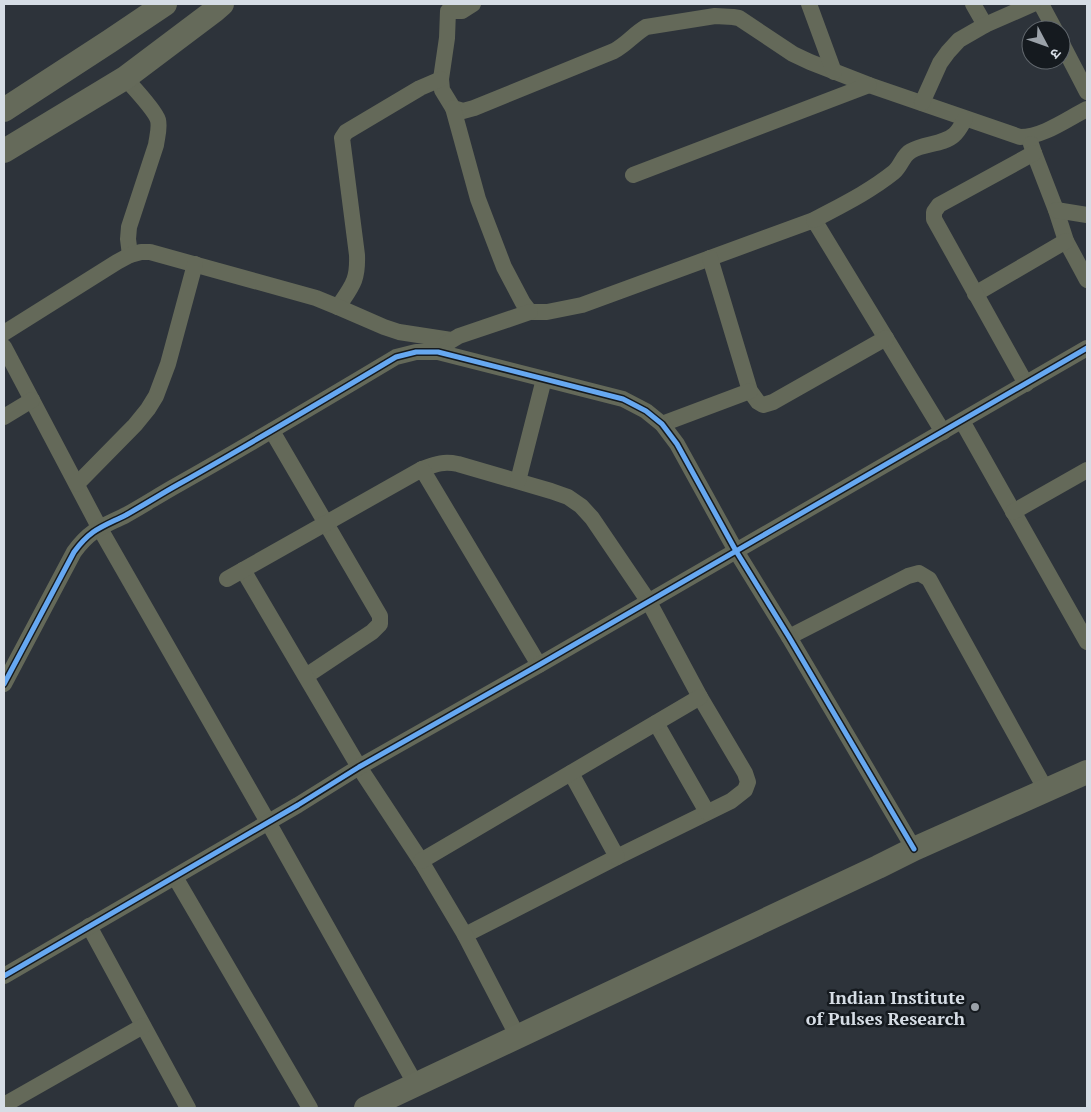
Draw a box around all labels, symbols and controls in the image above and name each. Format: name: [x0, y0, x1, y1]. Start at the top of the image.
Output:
north arrow: [1021, 20, 1071, 70]
text: उ: [1046, 45, 1066, 64]
place label: Indian Institute of Pulses Research: [806, 985, 965, 1030]
marker: Indian Institute of Pulses Research: [969, 1001, 981, 1013]

